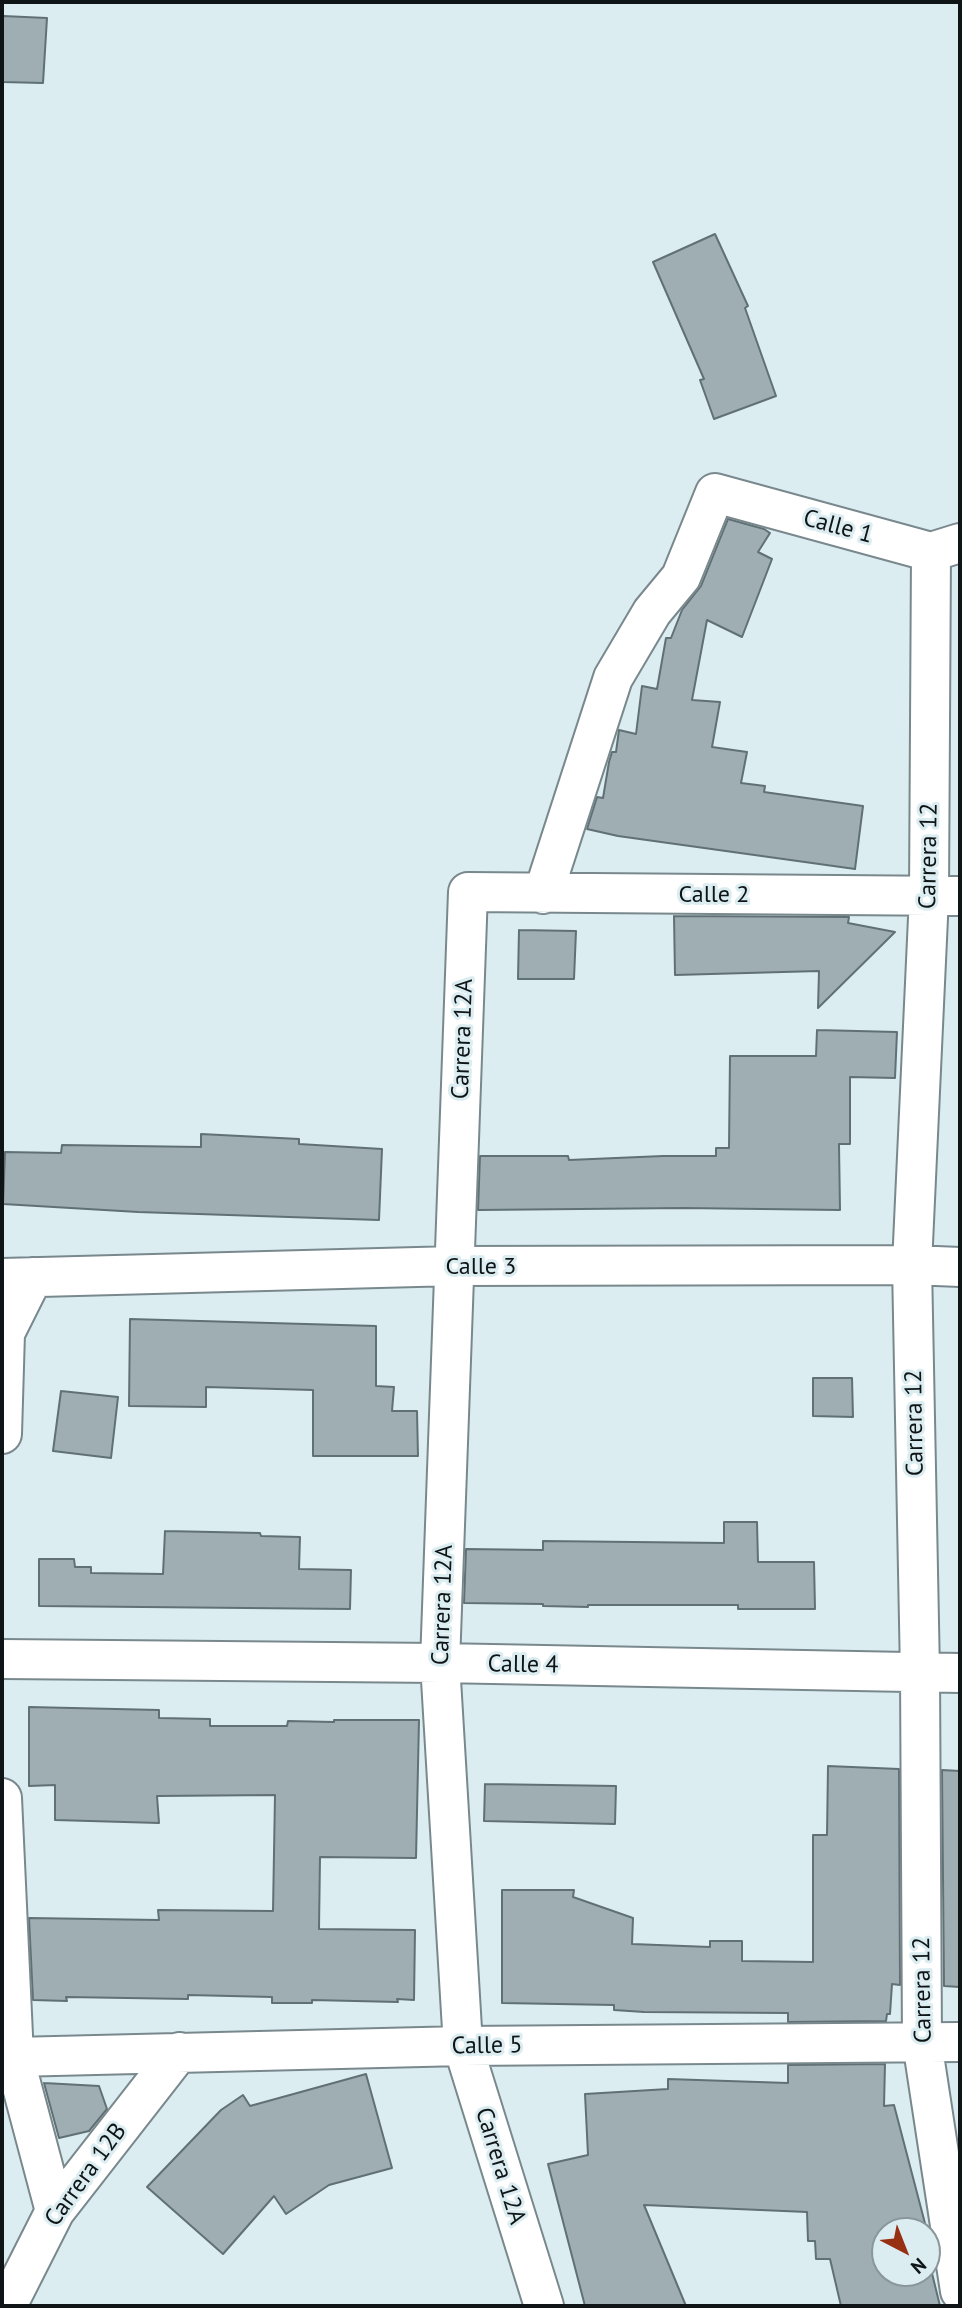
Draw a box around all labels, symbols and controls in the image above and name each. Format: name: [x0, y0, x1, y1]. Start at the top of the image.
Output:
street label: Calle 1: [800, 504, 876, 550]
street label: Carrera 12: [914, 803, 944, 909]
street label: Calle 2: [679, 881, 749, 909]
street label: Carrera 12A: [447, 978, 479, 1100]
street label: Calle 3: [446, 1253, 516, 1281]
street label: Carrera 12: [900, 1370, 930, 1476]
street label: Carrera 12A: [427, 1544, 459, 1666]
street label: Calle 4: [487, 1650, 559, 1680]
street label: Carrera 12: [908, 1937, 938, 2043]
street label: Calle 5: [451, 2031, 523, 2061]
street label: Carrera 12A: [469, 2104, 531, 2228]
street label: Carrera 12B: [39, 2118, 133, 2232]
north arrow: [871, 2217, 941, 2287]
text: N: [906, 2253, 931, 2279]

